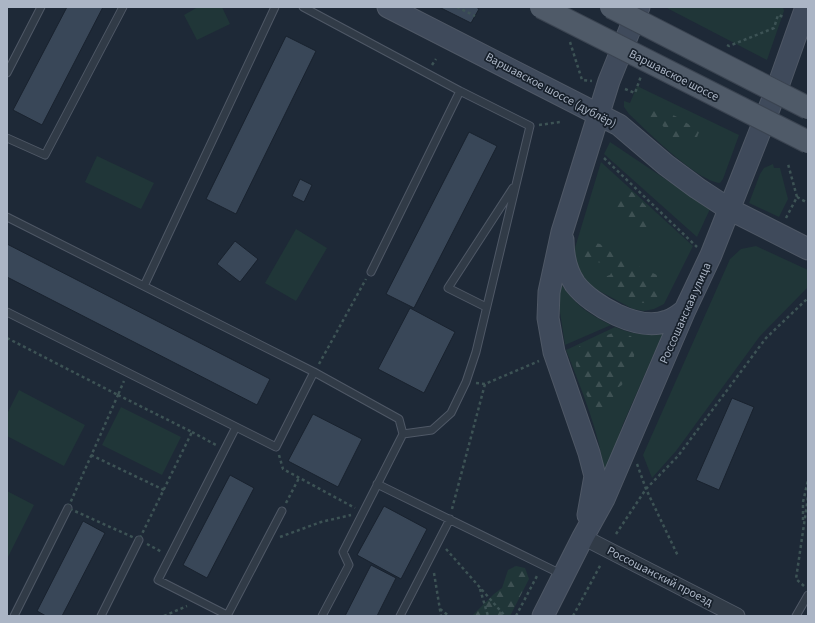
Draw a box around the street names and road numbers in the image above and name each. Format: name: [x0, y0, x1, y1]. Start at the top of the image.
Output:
street label: Варшавское шоссе: [626, 45, 722, 105]
street label: Варшавское шоссе (дублёр): [482, 49, 619, 132]
street label: Россошанская улица: [656, 260, 715, 366]
street label: Россошанский проезд: [604, 542, 716, 611]

